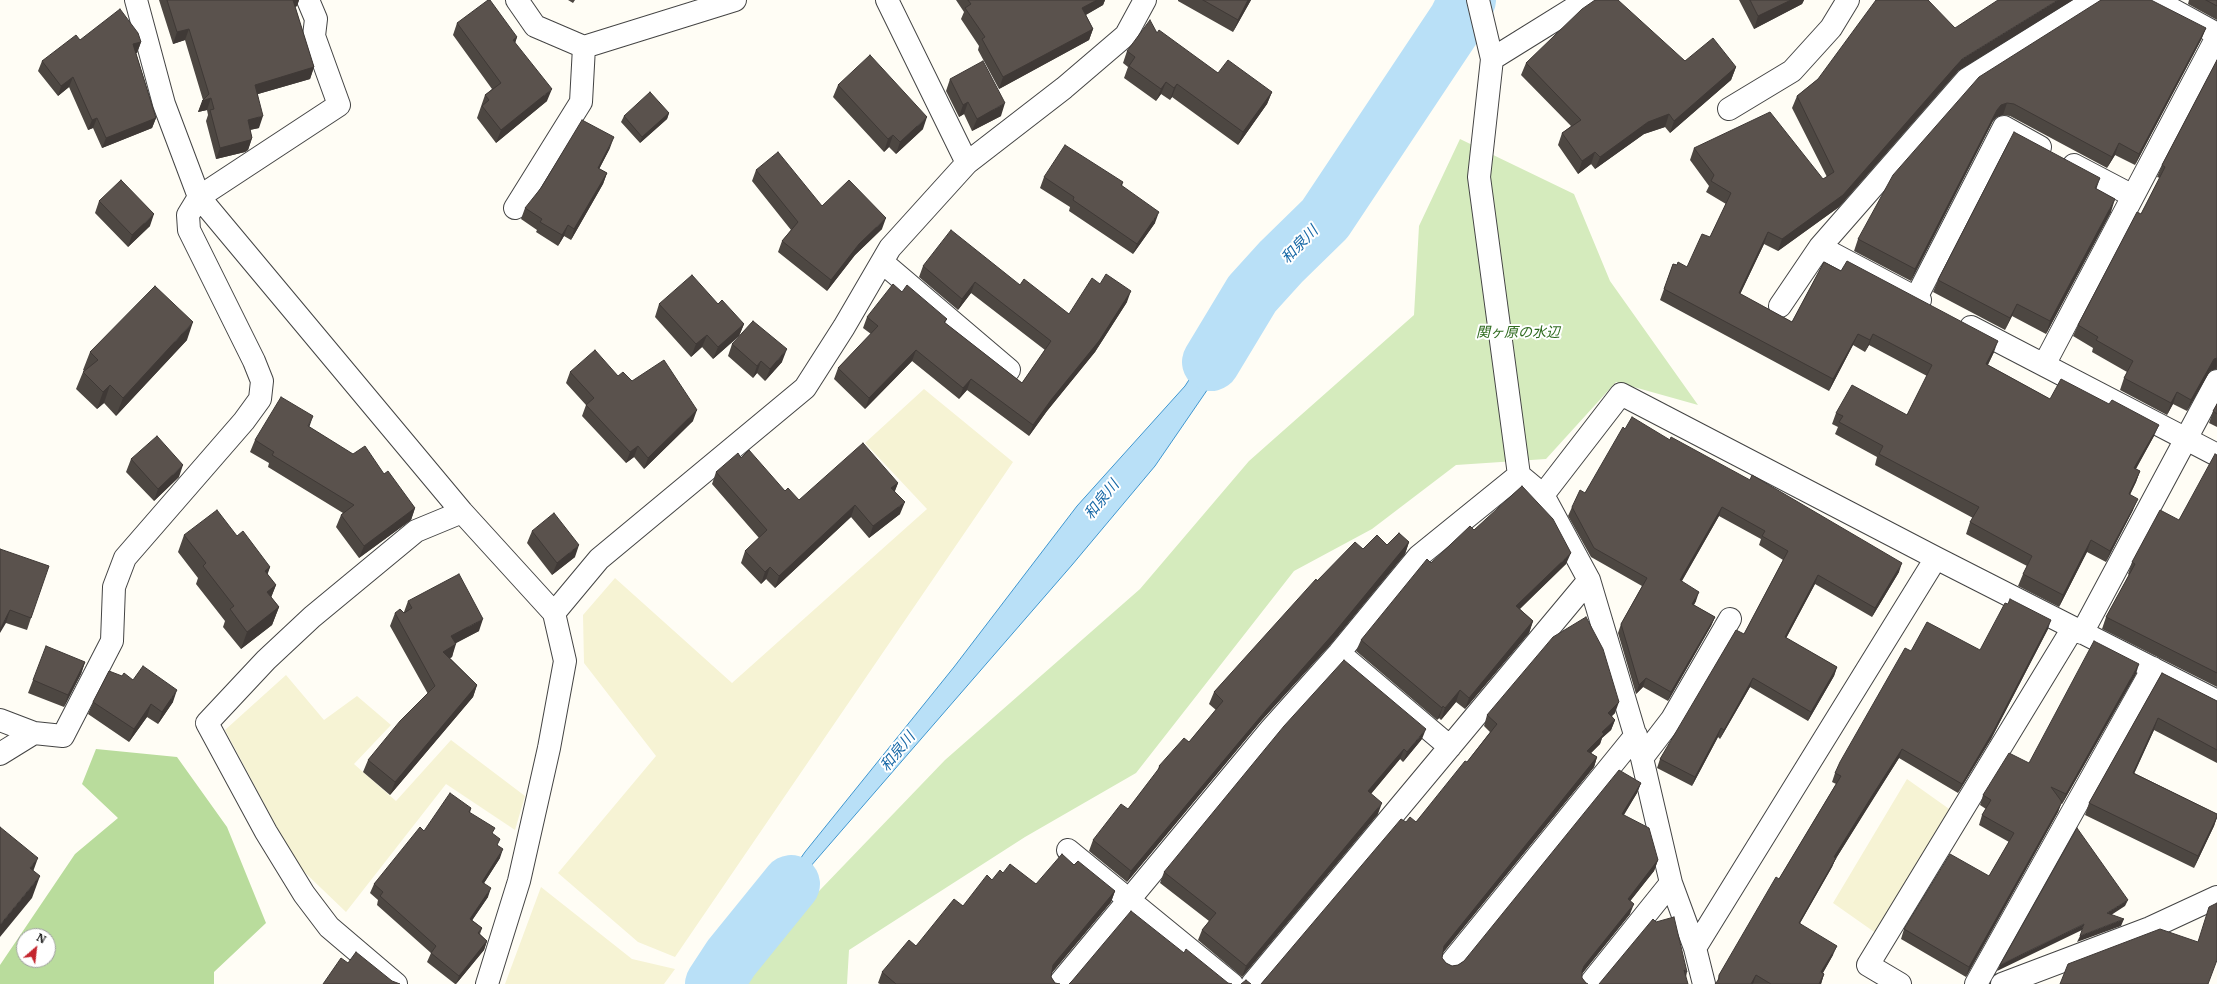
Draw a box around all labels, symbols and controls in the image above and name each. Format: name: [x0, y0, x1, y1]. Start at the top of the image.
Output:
water label: 和泉川: [1278, 223, 1322, 267]
park label: 関ヶ原の水辺: [1476, 325, 1560, 341]
water label: 和泉川: [1081, 477, 1123, 523]
water label: 和泉川: [877, 729, 919, 775]
north arrow: [16, 928, 56, 968]
text: N: [34, 930, 48, 947]

